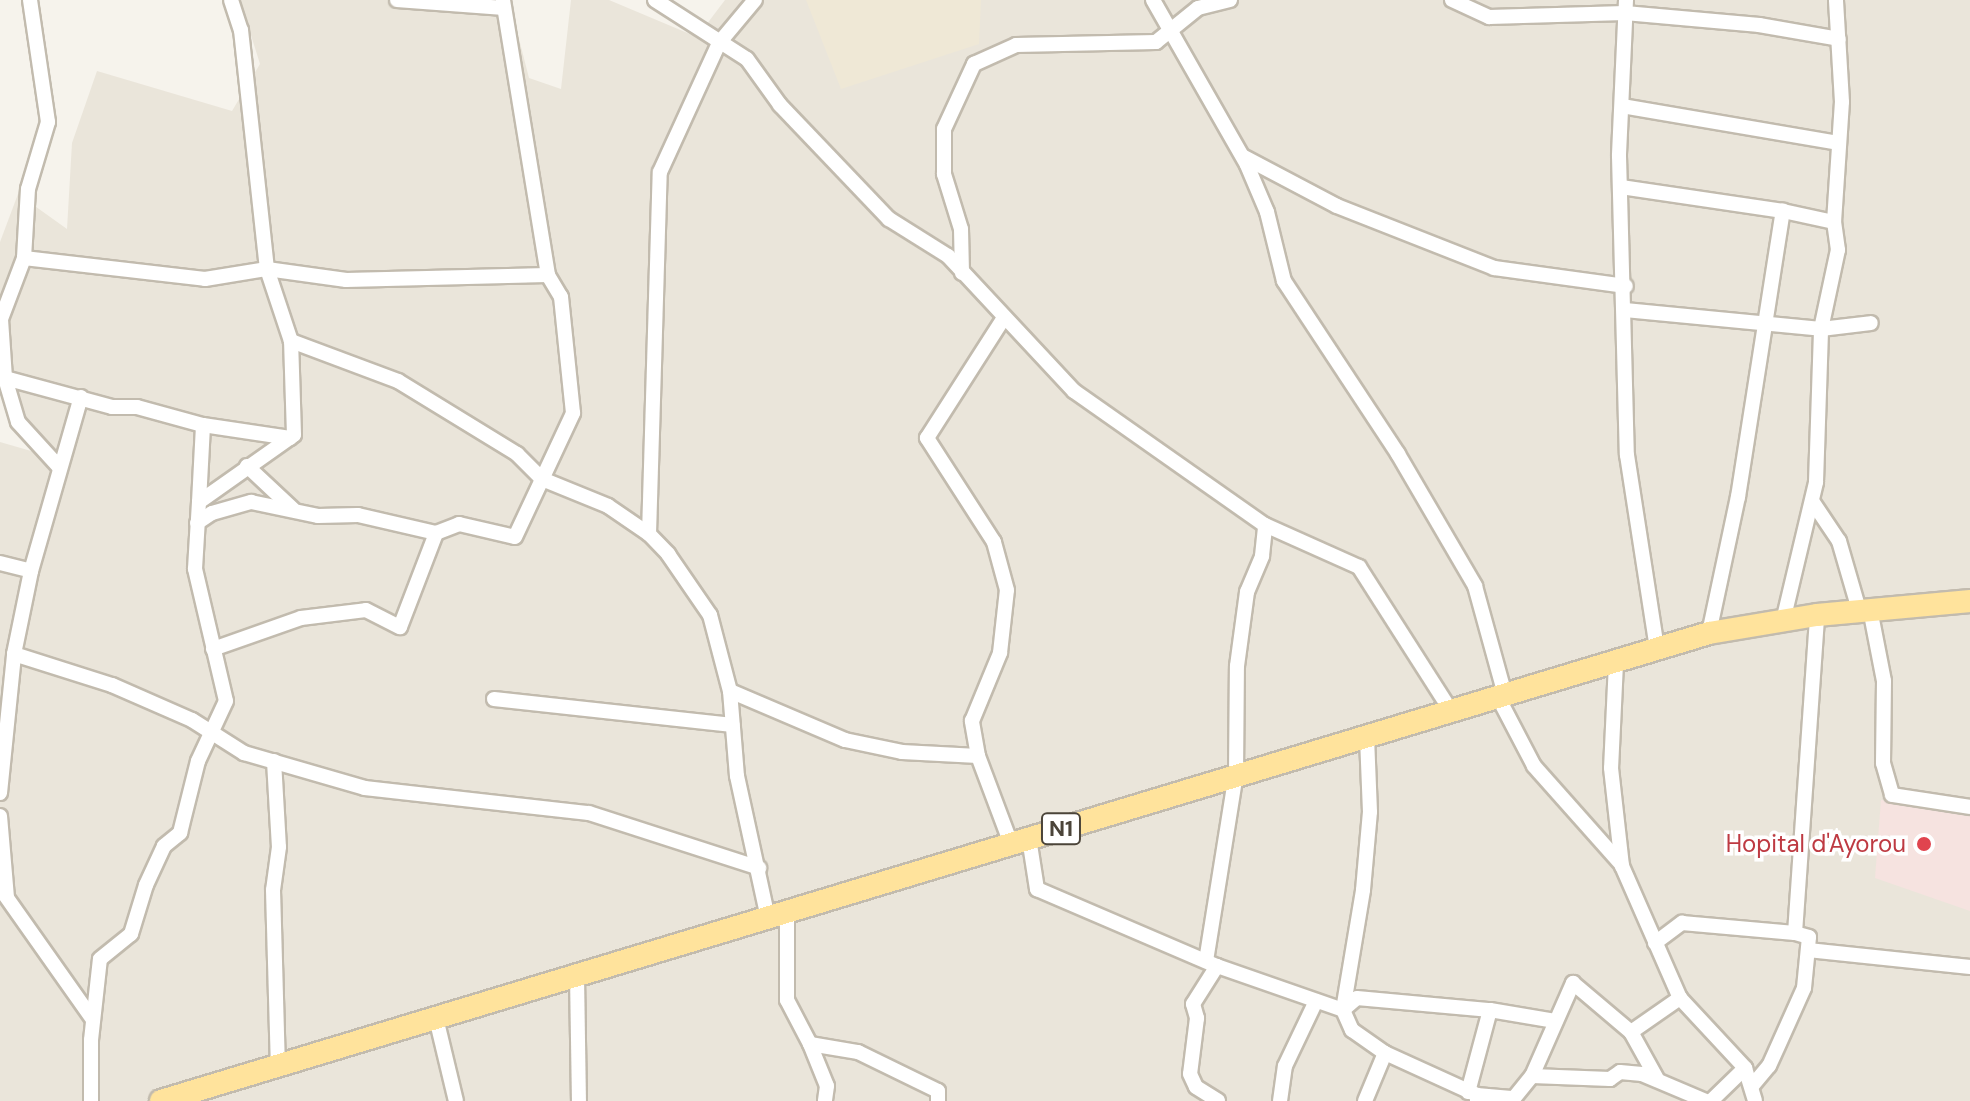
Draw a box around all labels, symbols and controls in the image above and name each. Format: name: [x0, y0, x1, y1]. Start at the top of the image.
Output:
road number: N1: [1039, 811, 1083, 847]
place label: Hopital d'Ayorou: [1726, 830, 1906, 858]
marker: Hopital d'Ayorou: [1913, 833, 1935, 855]

